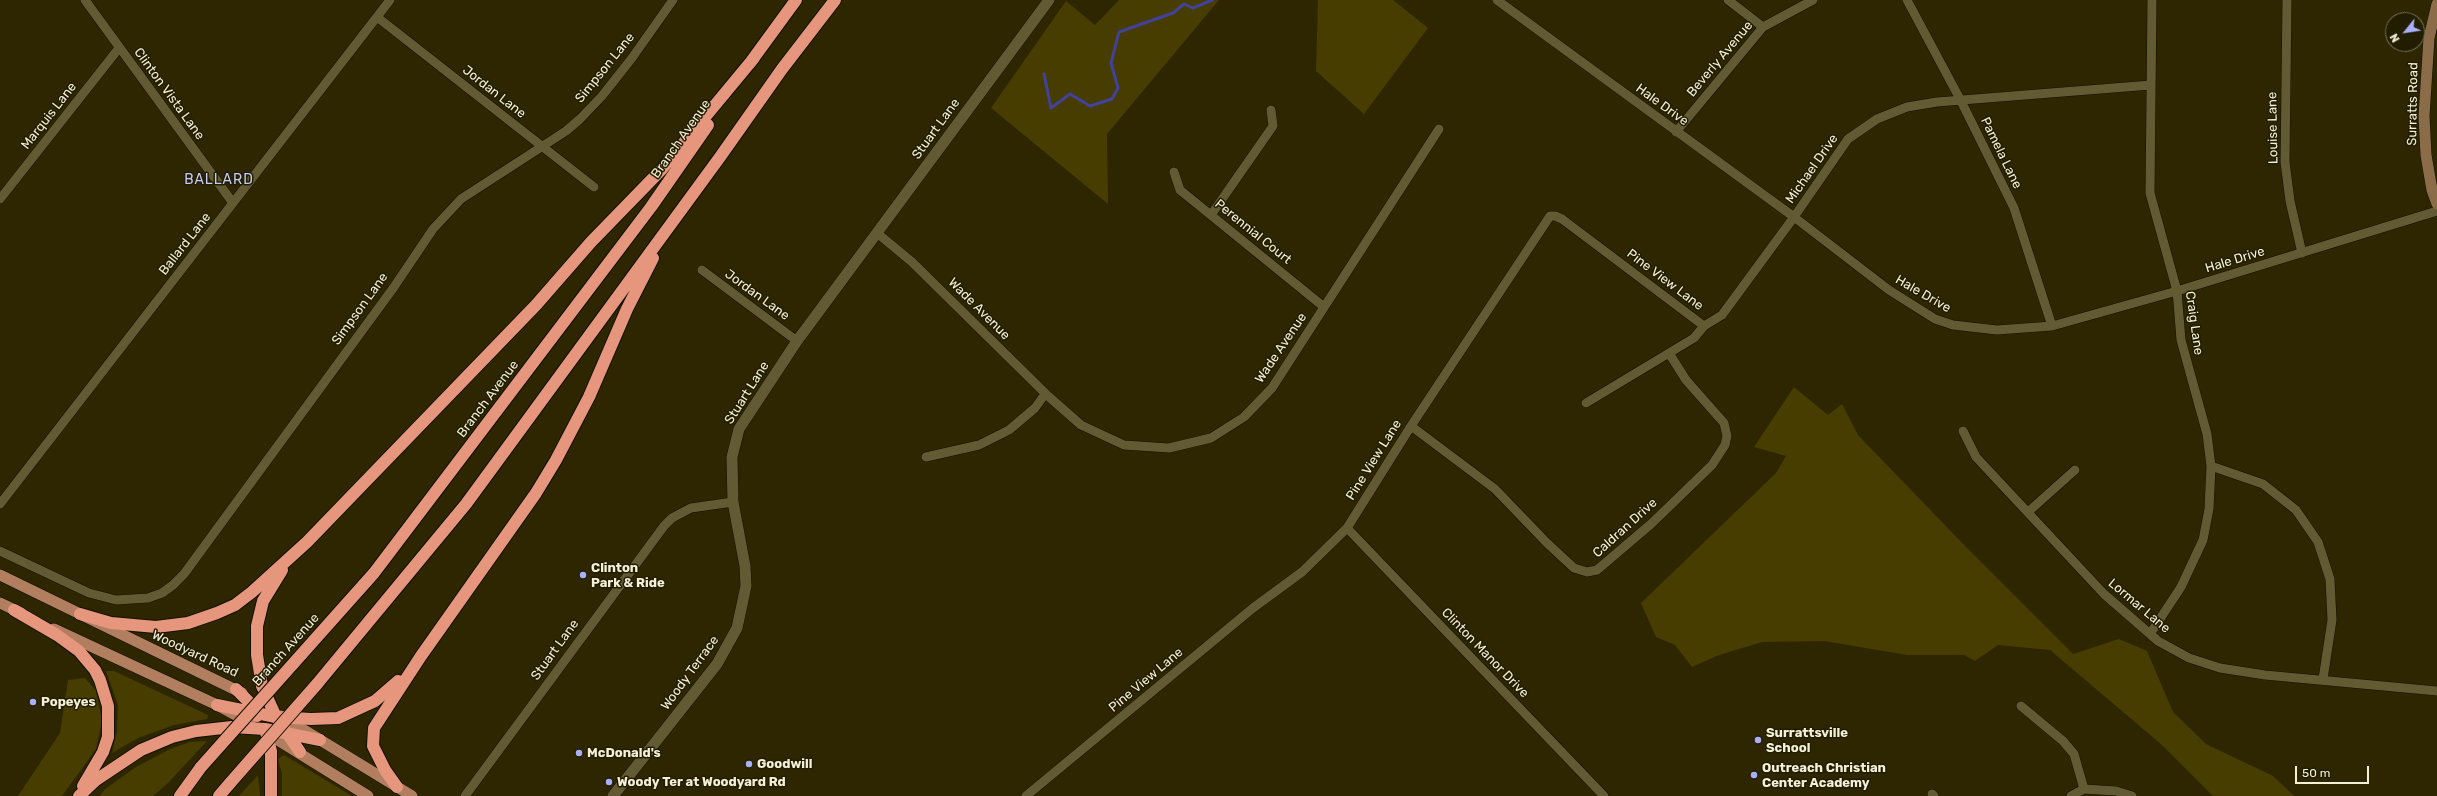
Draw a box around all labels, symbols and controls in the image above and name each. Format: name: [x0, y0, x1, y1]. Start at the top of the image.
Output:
north arrow: [2385, 12, 2425, 52]
street label: Beverly Avenue: [1684, 18, 1756, 100]
street label: Simpson Lane: [572, 30, 638, 106]
text: N: [2387, 31, 2403, 44]
street label: Clinton Vista Lane: [130, 45, 208, 143]
street label: Jordan Lane: [459, 62, 529, 122]
street label: Surratts Road: [2404, 62, 2422, 146]
street label: Marquis Lane: [18, 79, 80, 153]
street label: Hale Drive: [1633, 81, 1691, 129]
street label: Louise Lane: [2265, 92, 2281, 164]
street label: Stuart Lane: [909, 96, 963, 162]
street label: Branch Avenue: [648, 97, 714, 181]
street label: Pamela Lane: [1977, 115, 2025, 191]
street label: Michael Drive: [1782, 131, 1842, 207]
district label: BALLARD: [184, 172, 254, 188]
street label: Perennial Court: [1212, 196, 1294, 268]
street label: Ballard Lane: [156, 210, 214, 278]
street label: Hale Drive: [2203, 244, 2267, 276]
street label: Pine View Lane: [1624, 246, 1706, 314]
street label: Jordan Lane: [722, 266, 792, 324]
street label: Simpson Lane: [329, 270, 391, 348]
street label: Hale Drive: [1893, 272, 1953, 316]
street label: Wade Avenue: [945, 275, 1013, 343]
street label: Craig Lane: [2182, 290, 2206, 356]
street label: Wade Avenue: [1252, 310, 1310, 386]
street label: Branch Avenue: [454, 357, 522, 441]
street label: Stuart Lane: [722, 359, 772, 427]
street label: Pine View Lane: [1343, 417, 1405, 503]
street label: Caldran Drive: [1590, 495, 1660, 561]
place label: Clinton Park & Ride: [591, 560, 665, 591]
marker: Clinton Park & Ride: [578, 570, 588, 580]
street label: Lormar Lane: [2105, 576, 2173, 636]
street label: Clinton Manor Drive: [1438, 605, 1532, 701]
street label: Branch Avenue: [249, 610, 323, 690]
street label: Stuart Lane: [528, 617, 582, 683]
street label: Woodyard Road: [149, 627, 241, 681]
street label: Woody Terrace: [658, 633, 722, 713]
street label: Pine View Lane: [1106, 645, 1186, 715]
place label: Popeyes: [41, 694, 96, 710]
marker: Popeyes: [28, 697, 38, 707]
place label: Surrattsville School: [1766, 725, 1848, 756]
marker: Surrattsville School: [1753, 735, 1763, 745]
place label: McDonald's: [587, 745, 661, 761]
marker: McDonald's: [574, 748, 584, 758]
place label: Goodwill: [757, 756, 812, 772]
scale bar: [2297, 758, 2371, 784]
marker: Goodwill: [744, 759, 754, 769]
place label: Outreach Christian Center Academy: [1762, 760, 1886, 791]
text: 50 m: [2302, 766, 2330, 780]
marker: Outreach Christian Center Academy: [1749, 770, 1759, 780]
place label: Woody Ter at Woodyard Rd: [617, 774, 786, 790]
marker: Woody Ter at Woodyard Rd: [604, 777, 614, 787]

